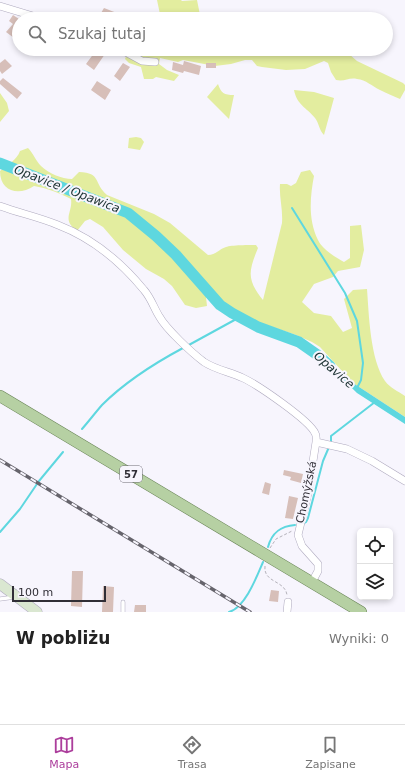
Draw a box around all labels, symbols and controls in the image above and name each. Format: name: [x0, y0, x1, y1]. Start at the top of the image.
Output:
search box: [12, 12, 393, 56]
icon: search: [26, 23, 48, 45]
text: Szukaj tutaj: [58, 25, 146, 43]
water label: Opavice / Opawica: [12, 162, 122, 216]
water label: Opavice: [311, 349, 357, 391]
street label: Chomýžská: [294, 460, 319, 524]
road number: 57: [120, 466, 142, 482]
map controls: [357, 528, 393, 600]
button: locate: [357, 528, 393, 564]
button: layers: [357, 564, 393, 600]
scale bar: [12, 584, 106, 603]
text: 100 m: [18, 586, 53, 599]
text: W pobliżu: [16, 628, 110, 648]
text: Wyniki: 0: [329, 631, 389, 646]
tab: Mapa: [49, 734, 79, 771]
tab: Trasa: [178, 734, 207, 771]
tab: Zapisane: [305, 734, 356, 771]

